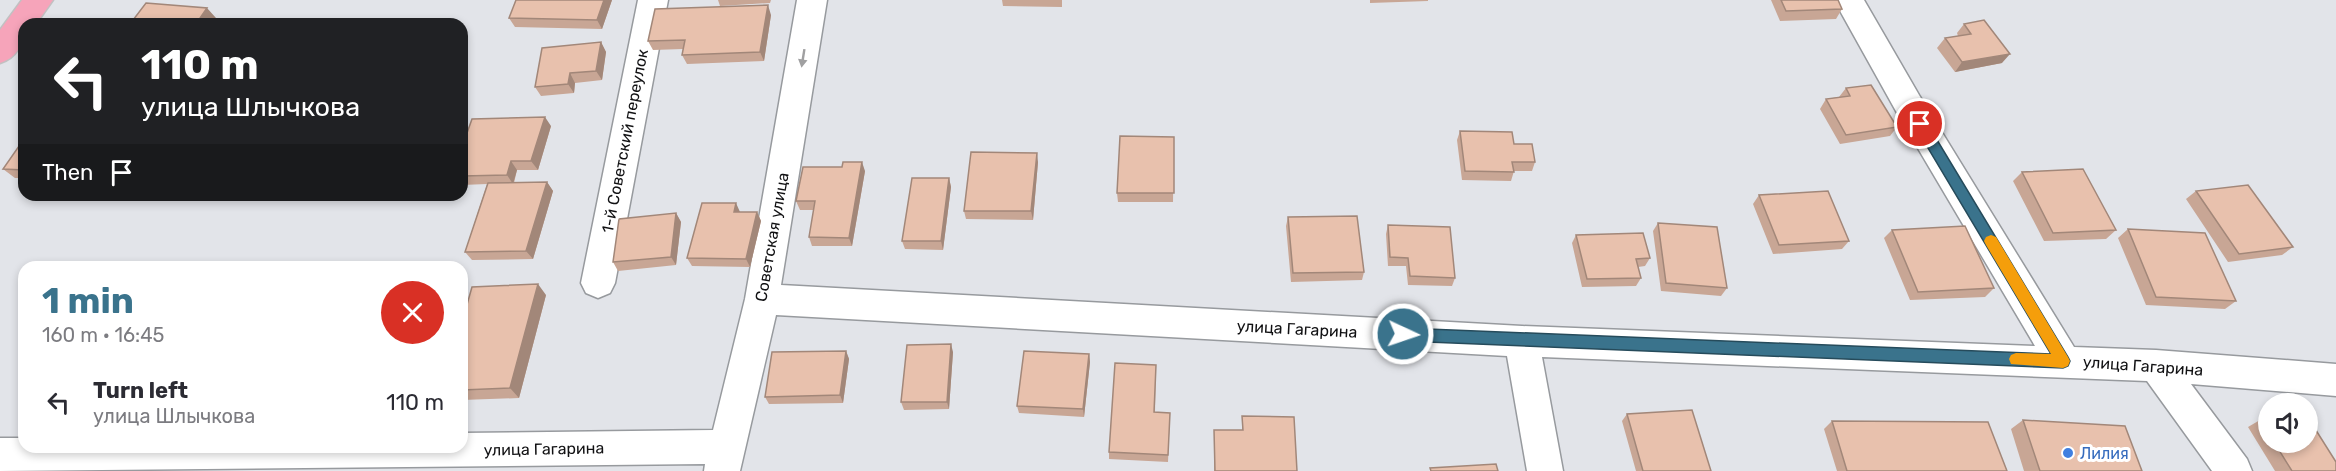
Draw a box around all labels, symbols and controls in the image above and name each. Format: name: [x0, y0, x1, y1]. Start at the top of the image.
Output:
text: 110 m: [141, 40, 259, 90]
icon: left: [42, 42, 120, 120]
street label: 1-й Советский переулок: [598, 47, 652, 235]
one-way arrow: [798, 48, 807, 67]
text: улица Шлычкова: [141, 91, 360, 123]
pin: [1894, 98, 1945, 149]
icon: arrive: [1903, 107, 1936, 140]
icon: arrive: [105, 156, 138, 189]
text: Then: [42, 159, 93, 186]
street label: Советская улица: [751, 171, 793, 303]
text: 1 min: [42, 279, 134, 322]
button: close: [381, 281, 444, 344]
position arrow: [1371, 302, 1435, 366]
street label: улица Гагарина: [1236, 316, 1358, 342]
text: 160 m · 16:45: [42, 323, 164, 347]
street label: улица Гагарина: [2082, 352, 2204, 380]
text: Turn left: [93, 377, 188, 404]
icon: left: [42, 386, 75, 419]
text: 110 m: [386, 389, 444, 416]
map controls: [2258, 393, 2318, 453]
button: sound: [2258, 393, 2318, 453]
text: улица Шлычкова: [93, 404, 255, 428]
street label: улица Гагарина: [483, 438, 605, 460]
place label: Лилия: [2080, 444, 2129, 463]
marker: Лилия: [2061, 446, 2075, 460]

